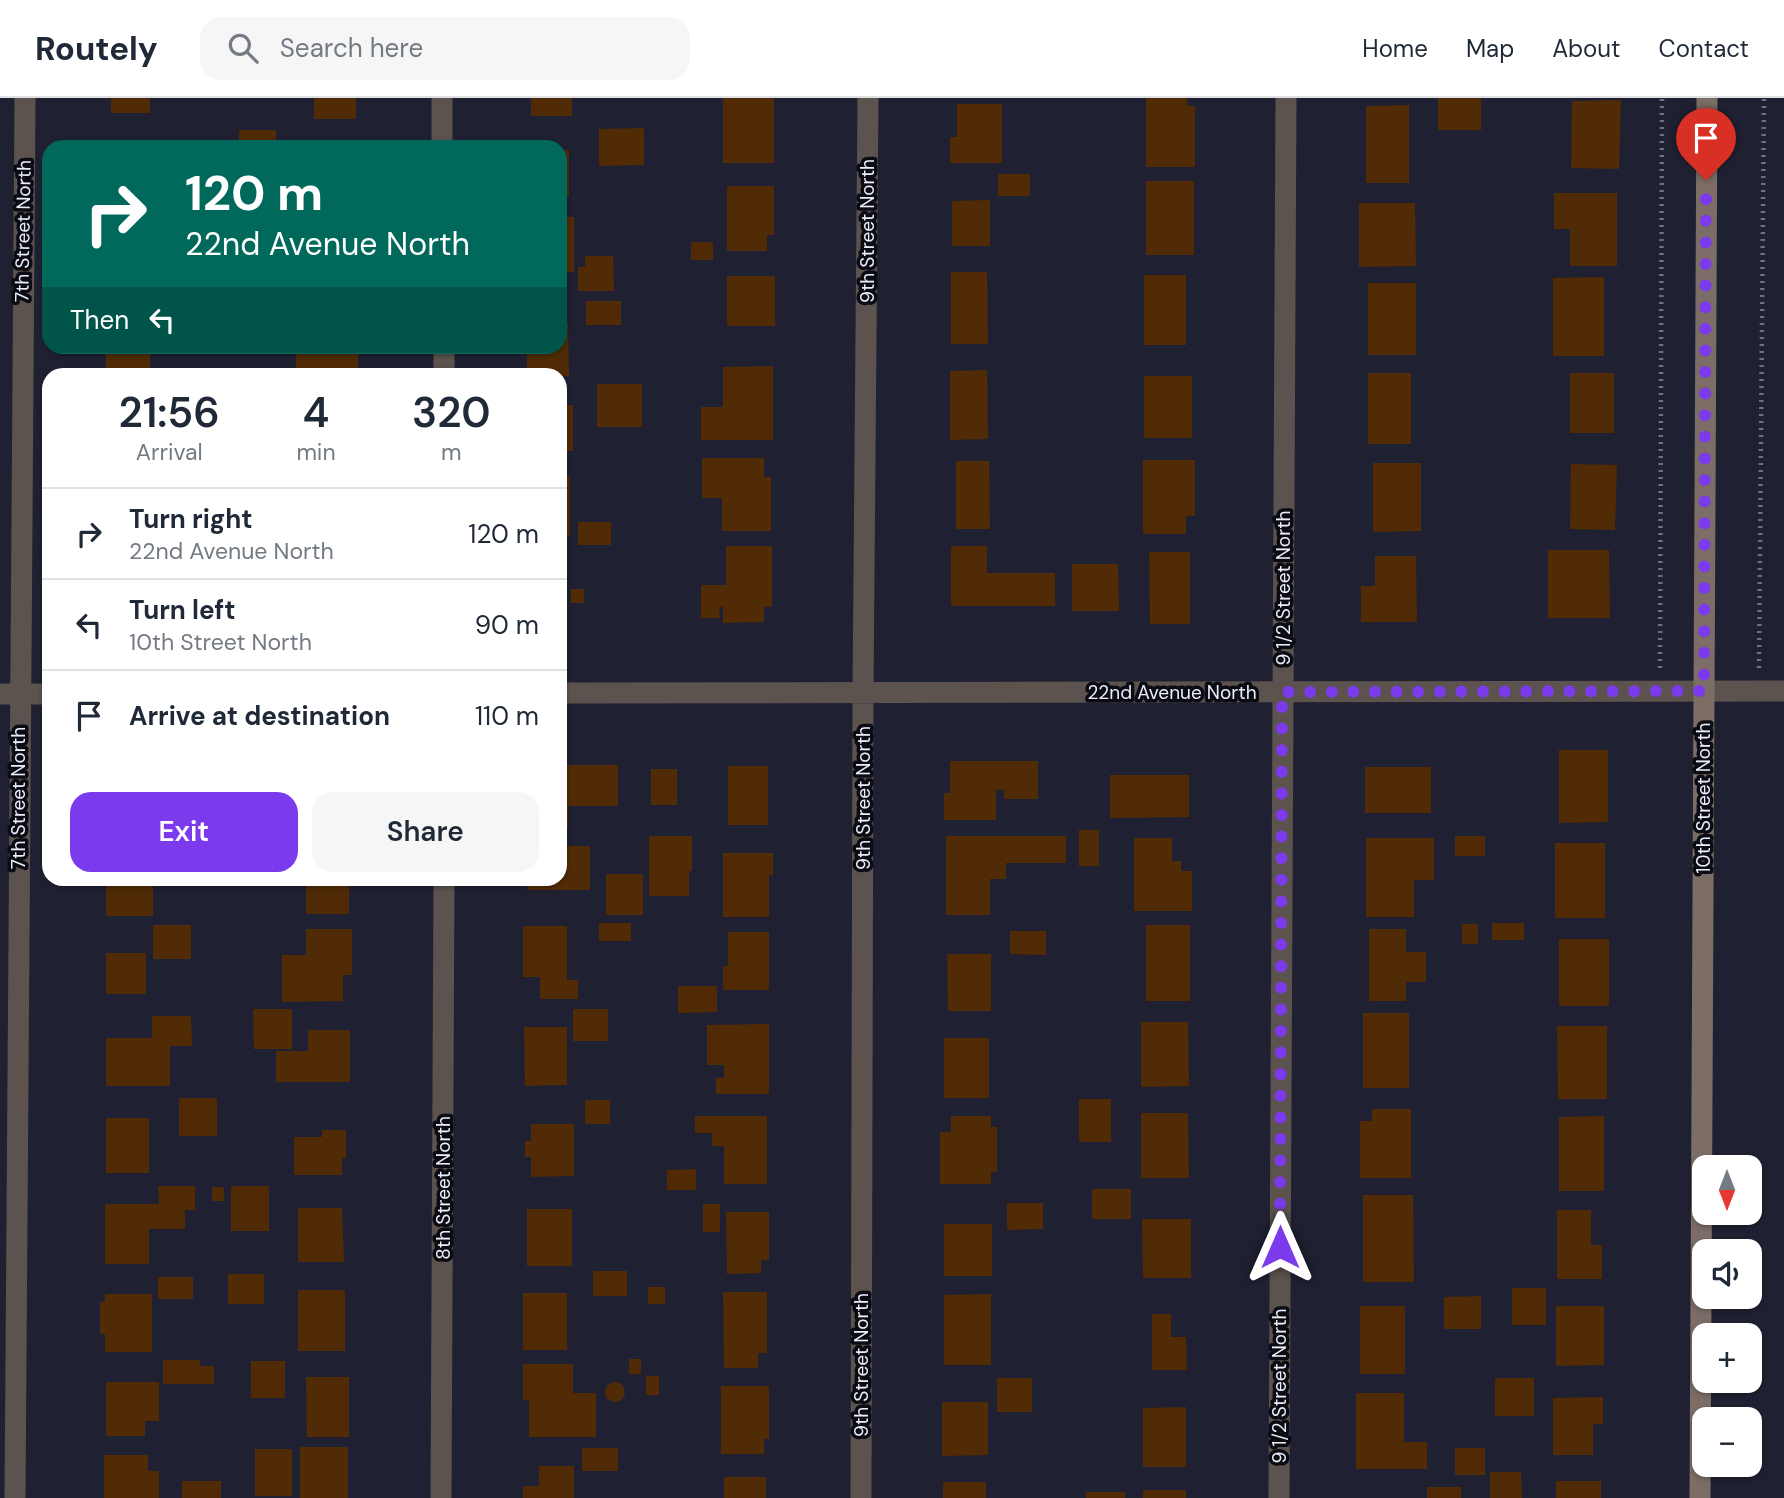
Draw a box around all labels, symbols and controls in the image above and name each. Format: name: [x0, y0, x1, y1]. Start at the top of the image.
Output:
search box: [200, 17, 690, 80]
text: Routely: [35, 27, 158, 70]
icon: search: [224, 29, 262, 67]
text: Search here: [280, 31, 423, 65]
text: Home: [1362, 33, 1428, 64]
text: Map: [1466, 33, 1514, 64]
text: About: [1552, 33, 1621, 64]
text: Contact: [1659, 33, 1749, 64]
pin: [1676, 108, 1736, 180]
icon: arrive: [1687, 119, 1725, 157]
street label: 9th Street North: [855, 159, 880, 303]
street label: 7th Street North: [9, 160, 37, 302]
text: 120 m: [185, 161, 323, 225]
icon: right: [70, 168, 161, 259]
text: 22nd Avenue North: [185, 223, 470, 265]
icon: left: [143, 301, 181, 339]
text: Then: [70, 303, 129, 337]
text: 21:56: [118, 385, 220, 440]
text: 4: [303, 385, 329, 440]
text: 320: [412, 385, 491, 440]
text: Arrival: [136, 437, 203, 467]
text: min: [296, 437, 336, 467]
text: m: [441, 437, 462, 467]
text: Turn right: [129, 502, 253, 536]
street label: 9 1/2 Street North: [1271, 510, 1296, 666]
icon: right: [70, 515, 108, 553]
text: 120 m: [468, 517, 539, 551]
text: 22nd Avenue North: [129, 536, 334, 566]
text: Turn left: [129, 593, 236, 627]
icon: left: [70, 606, 108, 644]
text: 90 m: [475, 608, 539, 642]
text: 10th Street North: [129, 627, 312, 657]
street label: 22nd Avenue North: [1087, 680, 1257, 705]
icon: arrive: [70, 697, 108, 735]
text: Arrive at destination: [129, 699, 390, 733]
text: 110 m: [475, 699, 539, 733]
street label: 10th Street North: [1691, 722, 1716, 874]
street label: 9th Street North: [851, 726, 876, 870]
street label: 7th Street North: [6, 727, 31, 869]
button: Exit: [70, 792, 298, 872]
button: Share: [312, 792, 539, 872]
street label: 8th Street North: [431, 1116, 456, 1260]
north arrow: [1692, 1155, 1762, 1225]
map controls: [1692, 1155, 1762, 1477]
position arrow: [1243, 1210, 1317, 1284]
button: sound: [1692, 1239, 1762, 1309]
street label: 9th Street North: [849, 1293, 874, 1437]
street label: 9 1/2 Street North: [1267, 1308, 1292, 1464]
button: +: [1692, 1323, 1762, 1393]
button: −: [1692, 1407, 1762, 1477]

